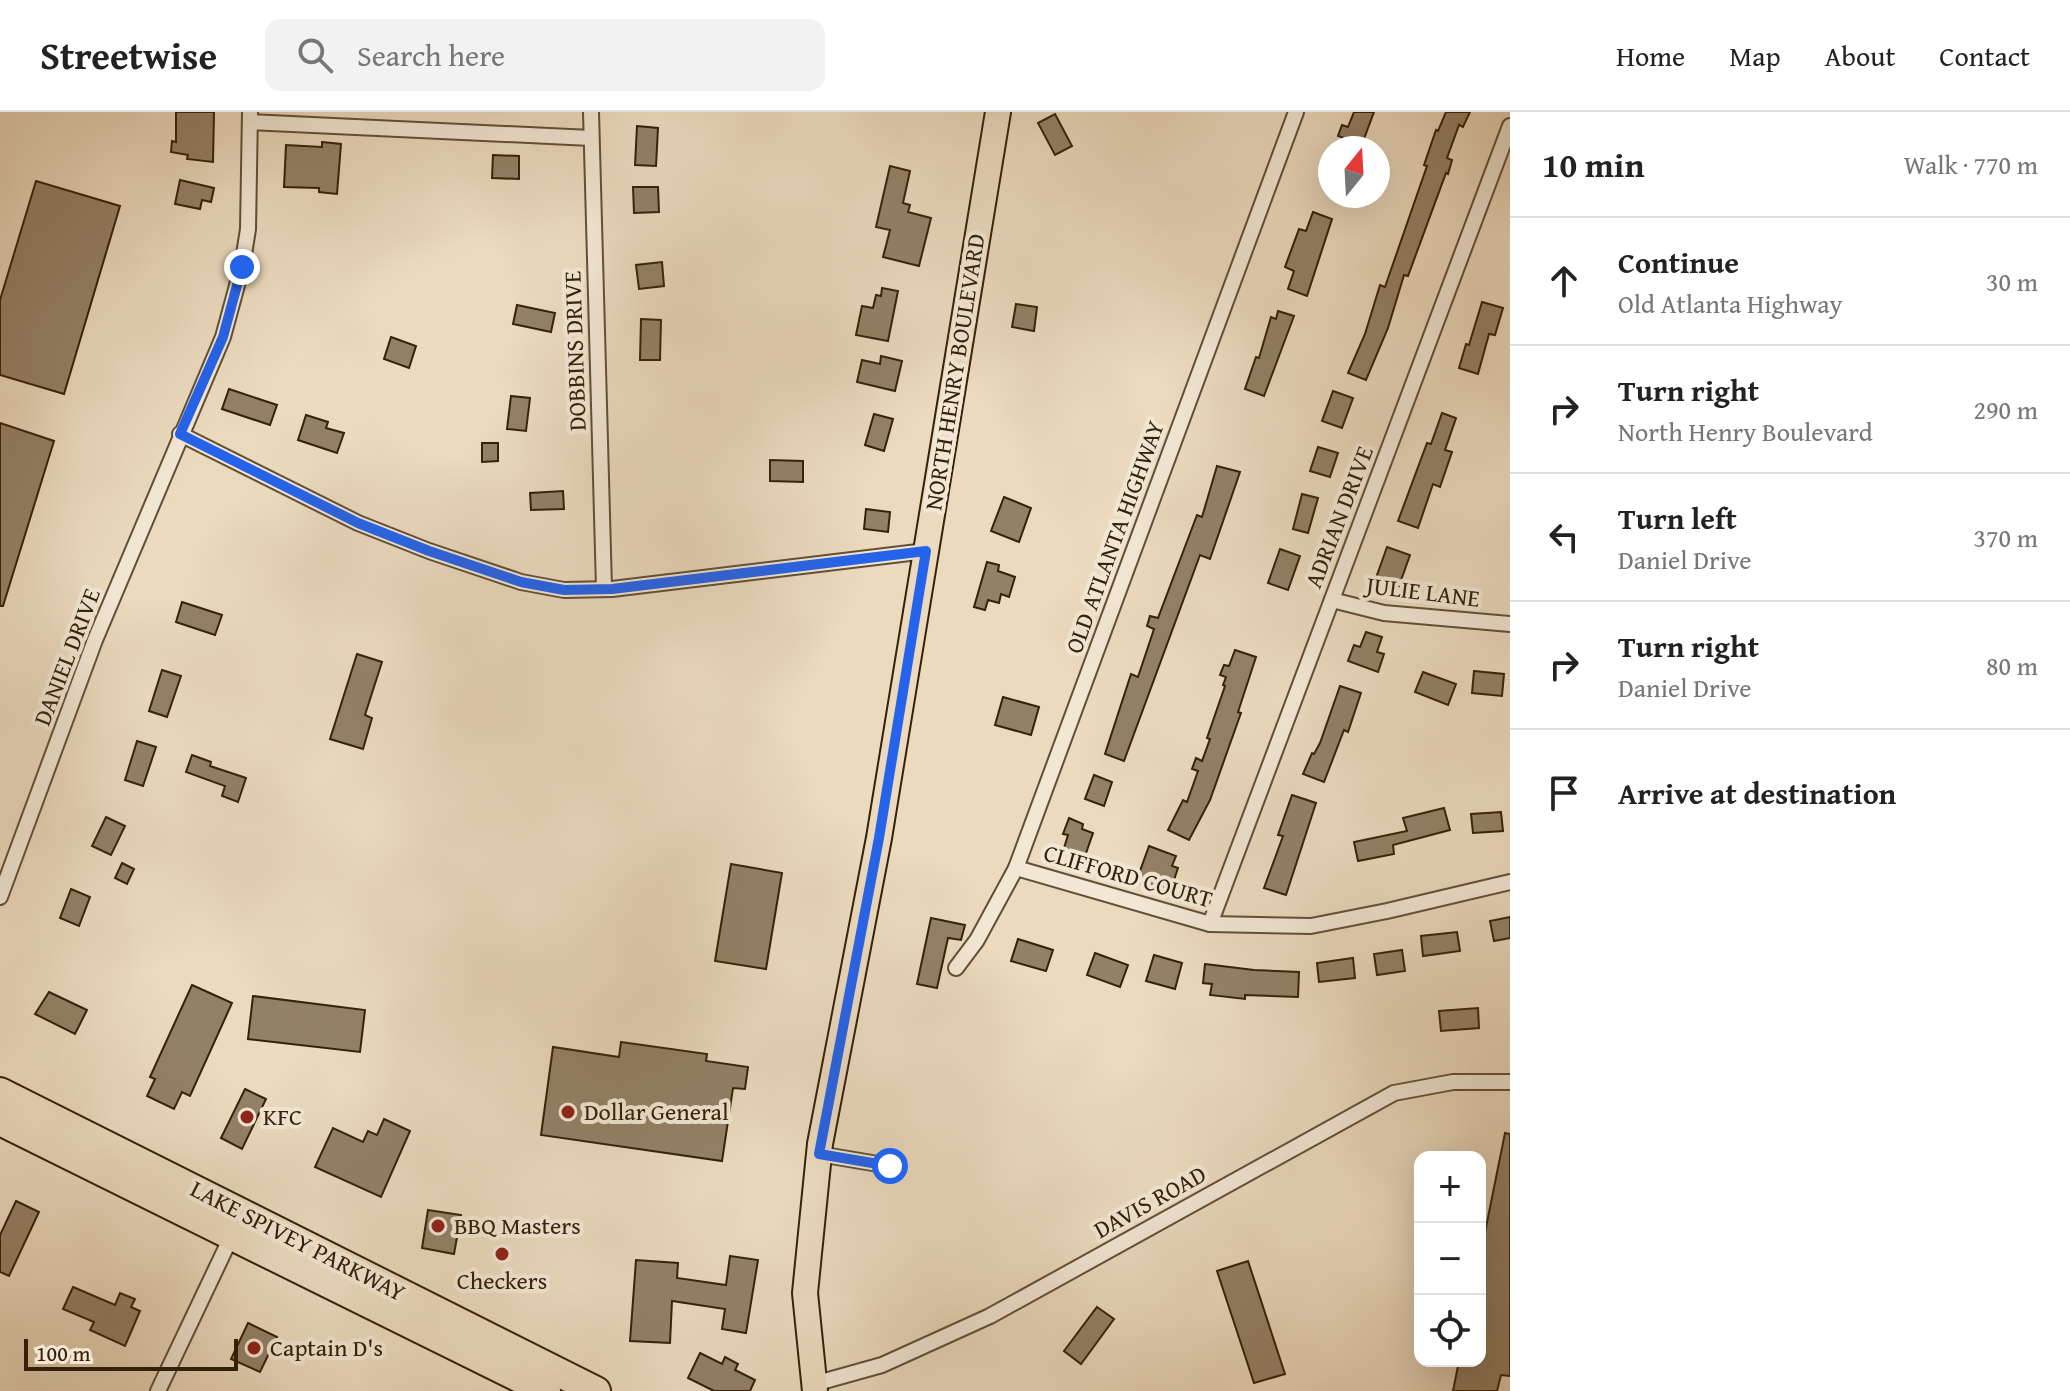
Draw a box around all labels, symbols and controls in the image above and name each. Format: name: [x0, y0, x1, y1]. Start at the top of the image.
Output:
search box: [265, 19, 825, 91]
text: Streetwise: [40, 27, 217, 83]
icon: search: [293, 33, 337, 77]
text: Search here: [357, 33, 505, 77]
text: Home: [1616, 35, 1685, 76]
text: Map: [1729, 35, 1781, 76]
text: About: [1825, 35, 1895, 76]
text: Contact: [1939, 35, 2030, 76]
north arrow: [1318, 136, 1390, 208]
text: 10 min: [1542, 140, 1644, 189]
text: Walk · 770 m: [1904, 145, 2038, 184]
street label: NORTH HENRY BOULEVARD: [915, 231, 994, 513]
text: Continue: [1618, 240, 1739, 284]
route end: [224, 249, 260, 285]
icon: ahead: [1542, 259, 1586, 303]
text: 30 m: [1986, 262, 2038, 301]
street label: DOBBINS DRIVE: [554, 270, 595, 432]
text: Old Atlanta Highway: [1618, 284, 1842, 323]
text: Turn right: [1618, 368, 1759, 412]
icon: right: [1542, 387, 1586, 431]
text: 290 m: [1973, 390, 2038, 429]
text: North Henry Boulevard: [1618, 412, 1873, 451]
street label: OLD ATLANTA HIGHWAY: [1056, 415, 1173, 658]
street label: ADRIAN DRIVE: [1295, 441, 1382, 593]
text: Turn left: [1618, 496, 1737, 540]
icon: left: [1542, 515, 1586, 559]
text: 370 m: [1973, 518, 2038, 557]
text: Daniel Drive: [1618, 540, 1752, 579]
street label: JULIE LANE: [1361, 567, 1482, 616]
street label: DANIEL DRIVE: [24, 583, 109, 730]
text: Turn right: [1618, 624, 1759, 668]
icon: right: [1542, 643, 1586, 687]
text: 80 m: [1986, 646, 2038, 685]
text: Daniel Drive: [1618, 668, 1752, 707]
icon: arrive: [1542, 771, 1586, 815]
text: Arrive at destination: [1618, 771, 1896, 815]
street label: CLIFFORD COURT: [1040, 835, 1217, 916]
place label: Dollar General: [584, 1094, 729, 1129]
place label: KFC: [263, 1099, 302, 1134]
marker: Dollar General: [559, 1103, 577, 1121]
marker: KFC: [238, 1108, 256, 1126]
route start: [872, 1148, 908, 1184]
map controls: [1414, 1151, 1486, 1367]
button: +: [1414, 1151, 1486, 1223]
street label: DAVIS ROAD: [1087, 1156, 1212, 1247]
street label: LAKE SPIVEY PARKWAY: [185, 1171, 412, 1310]
place label: BBQ Masters: [454, 1208, 581, 1243]
marker: BBQ Masters: [429, 1217, 447, 1235]
button: −: [1414, 1223, 1486, 1295]
marker: Checkers: [493, 1245, 511, 1263]
place label: Checkers: [457, 1263, 547, 1298]
button: locate: [1414, 1295, 1486, 1367]
place label: Captain D's: [270, 1330, 383, 1365]
scale bar: [24, 1335, 238, 1371]
text: 100 m: [36, 1337, 91, 1369]
marker: Captain D's: [245, 1339, 263, 1357]

